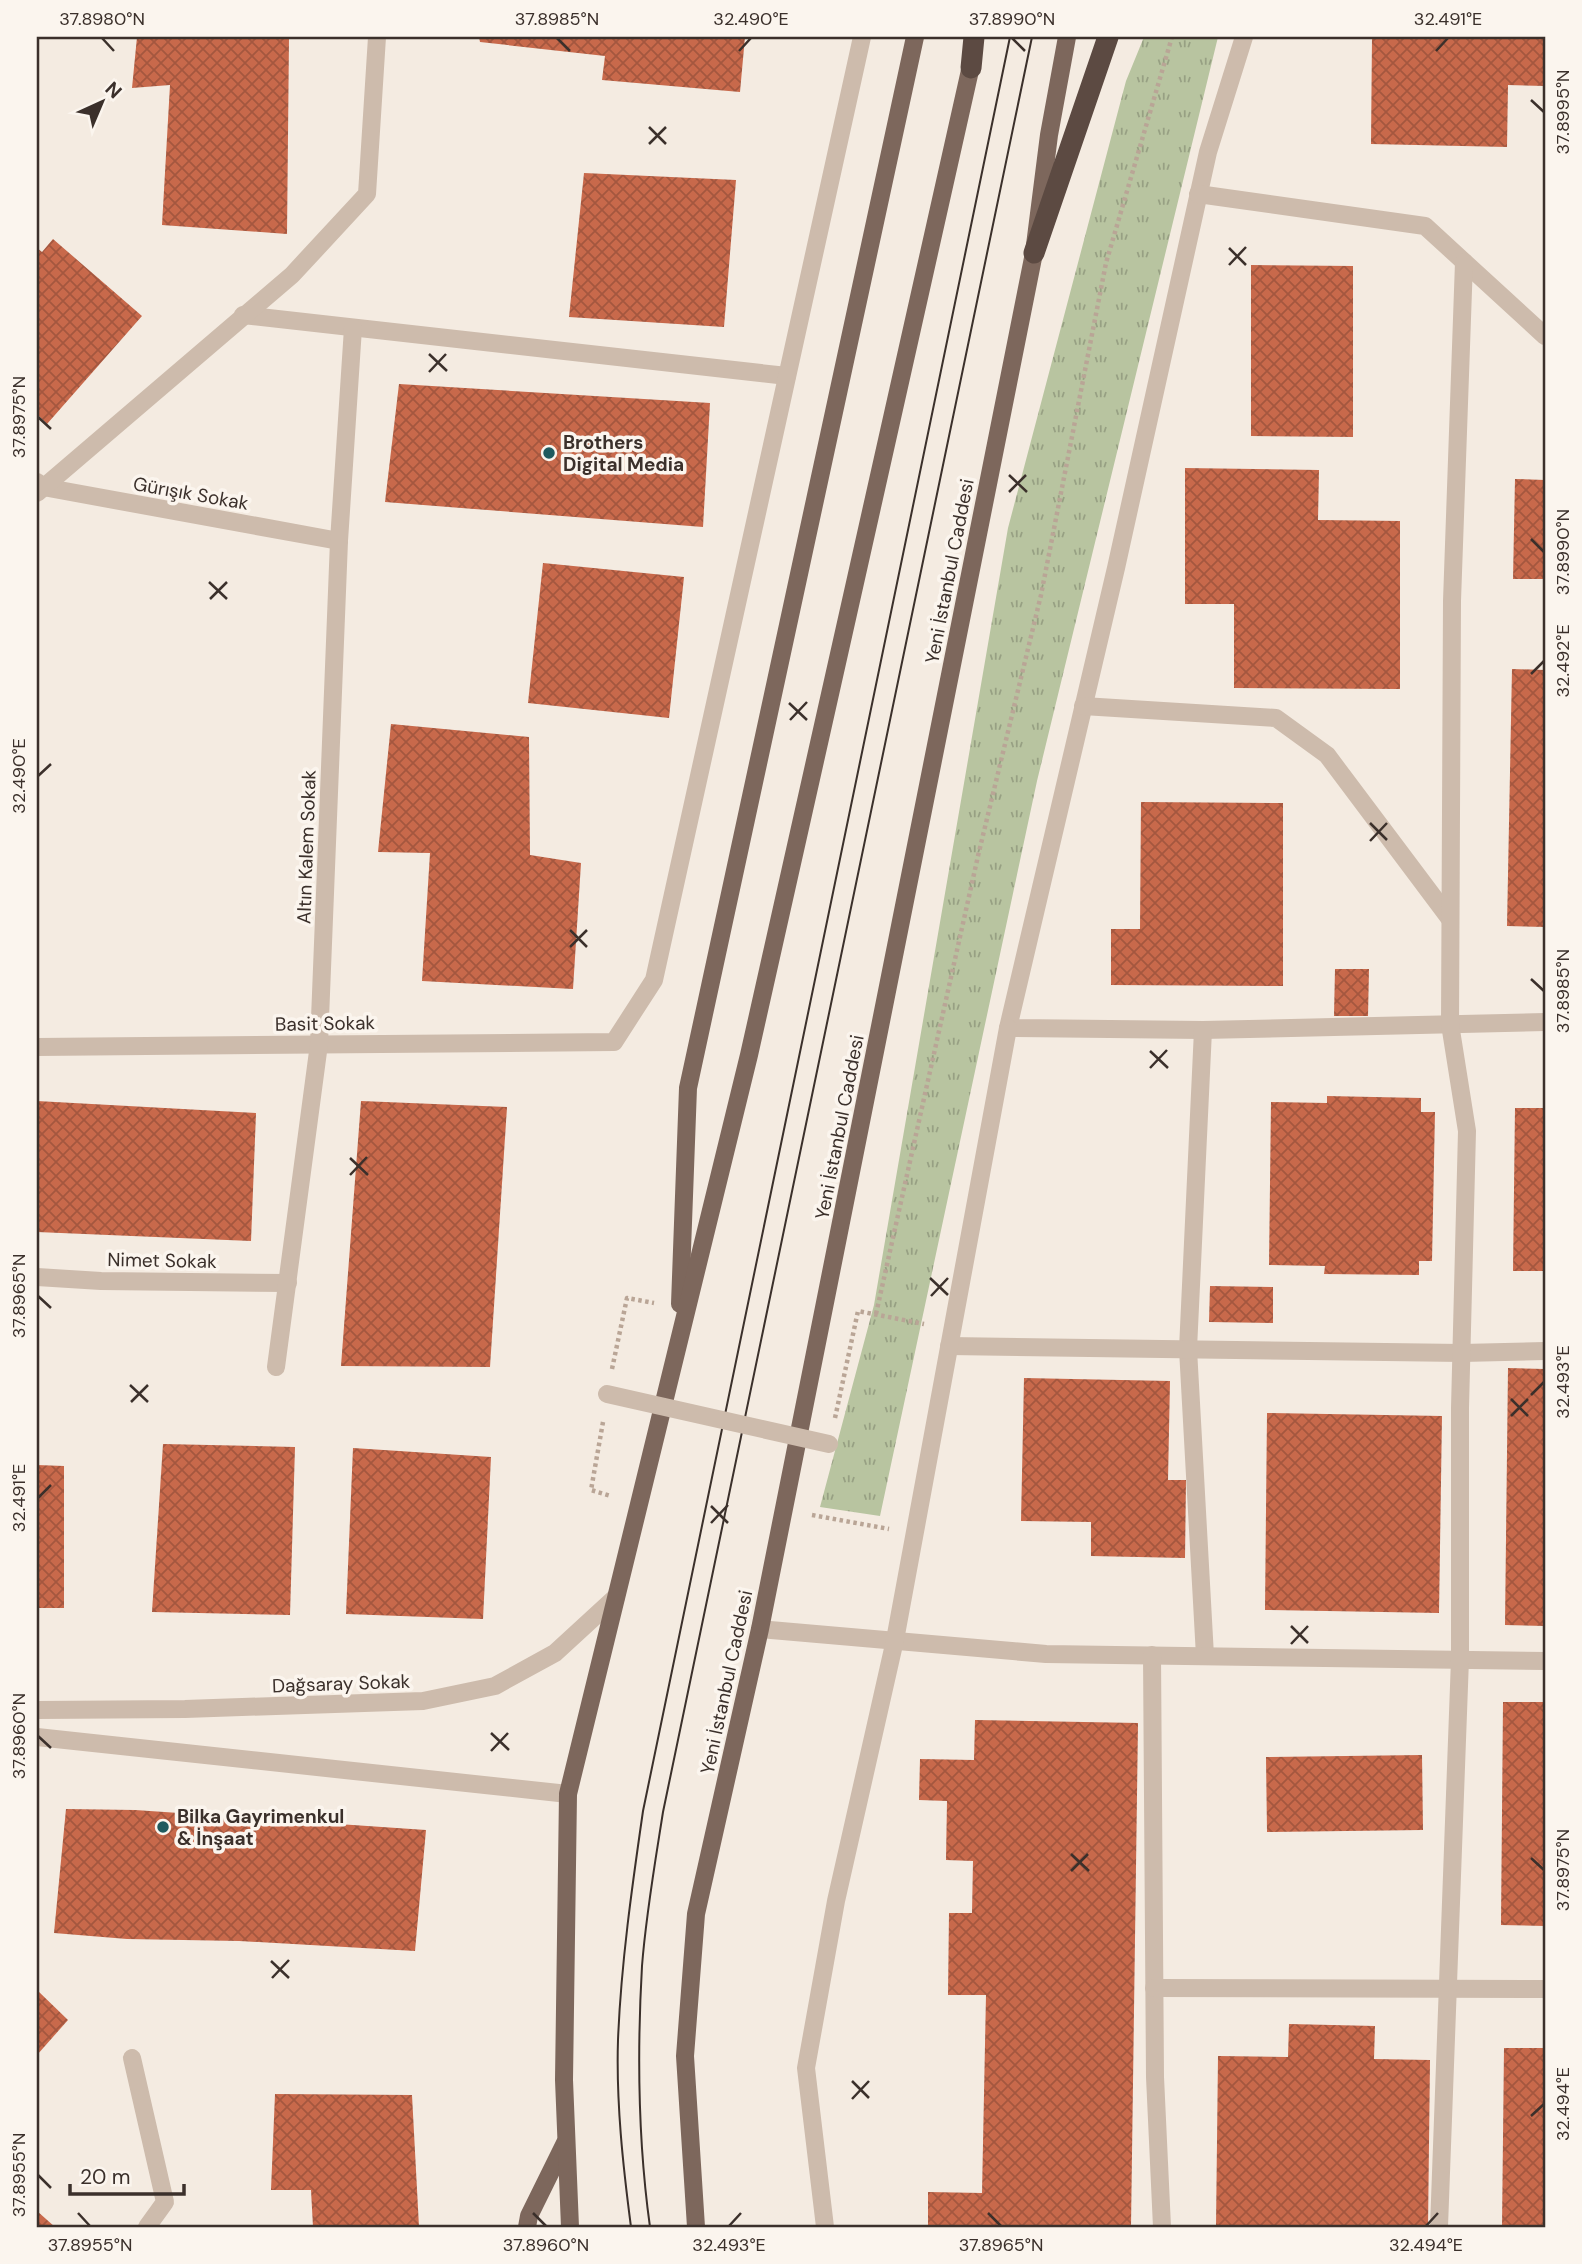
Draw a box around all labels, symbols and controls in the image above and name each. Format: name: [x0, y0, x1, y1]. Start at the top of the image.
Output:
text: 37.8980°N: [59, 7, 145, 31]
text: 37.8985°N: [515, 7, 599, 31]
text: 32.490°E: [713, 7, 789, 31]
text: 37.8990°N: [969, 7, 1055, 31]
text: 32.491°E: [1414, 7, 1482, 31]
north arrow: [66, 66, 136, 136]
text: 37.8995°N: [1551, 69, 1575, 155]
text: N: [100, 76, 127, 104]
text: 37.8975°N: [7, 376, 31, 458]
place label: Brothers Digital Media: [563, 430, 684, 477]
marker: Brothers Digital Media: [541, 445, 557, 461]
street label: Gürışık Sokak: [131, 471, 251, 516]
street label: Yeni İstanbul Caddesi: [919, 477, 980, 666]
text: 37.8990°N: [1551, 509, 1575, 595]
text: 32.492°E: [1551, 624, 1575, 698]
text: 32.490°E: [7, 738, 31, 814]
street label: Altın Kalem Sokak: [291, 769, 322, 925]
text: 37.8985°N: [1551, 949, 1575, 1033]
street label: Basit Sokak: [275, 1010, 376, 1037]
street label: Yeni İstanbul Caddesi: [809, 1033, 870, 1222]
street label: Nimet Sokak: [107, 1247, 217, 1274]
text: 37.8965°N: [7, 1254, 31, 1338]
text: 32.493°E: [1551, 1345, 1575, 1419]
text: 32.491°E: [7, 1464, 31, 1532]
street label: Yeni İstanbul Caddesi: [695, 1588, 758, 1776]
street label: Dağsaray Sokak: [271, 1669, 411, 1698]
text: 37.8960°N: [7, 1693, 31, 1779]
place label: Bilka Gayrimenkul & İnşaat: [177, 1804, 344, 1851]
marker: Bilka Gayrimenkul & İnşaat: [155, 1819, 171, 1835]
text: 37.8975°N: [1551, 1829, 1575, 1911]
text: 32.494°E: [1551, 2067, 1575, 2141]
text: 37.8955°N: [7, 2133, 31, 2217]
scale bar: [70, 2152, 184, 2196]
text: 20 m: [80, 2163, 131, 2191]
text: 37.8955°N: [48, 2233, 132, 2257]
text: 37.8960°N: [503, 2233, 589, 2257]
text: 32.493°E: [692, 2233, 766, 2257]
text: 37.8965°N: [959, 2233, 1043, 2257]
text: 32.494°E: [1389, 2233, 1463, 2257]

